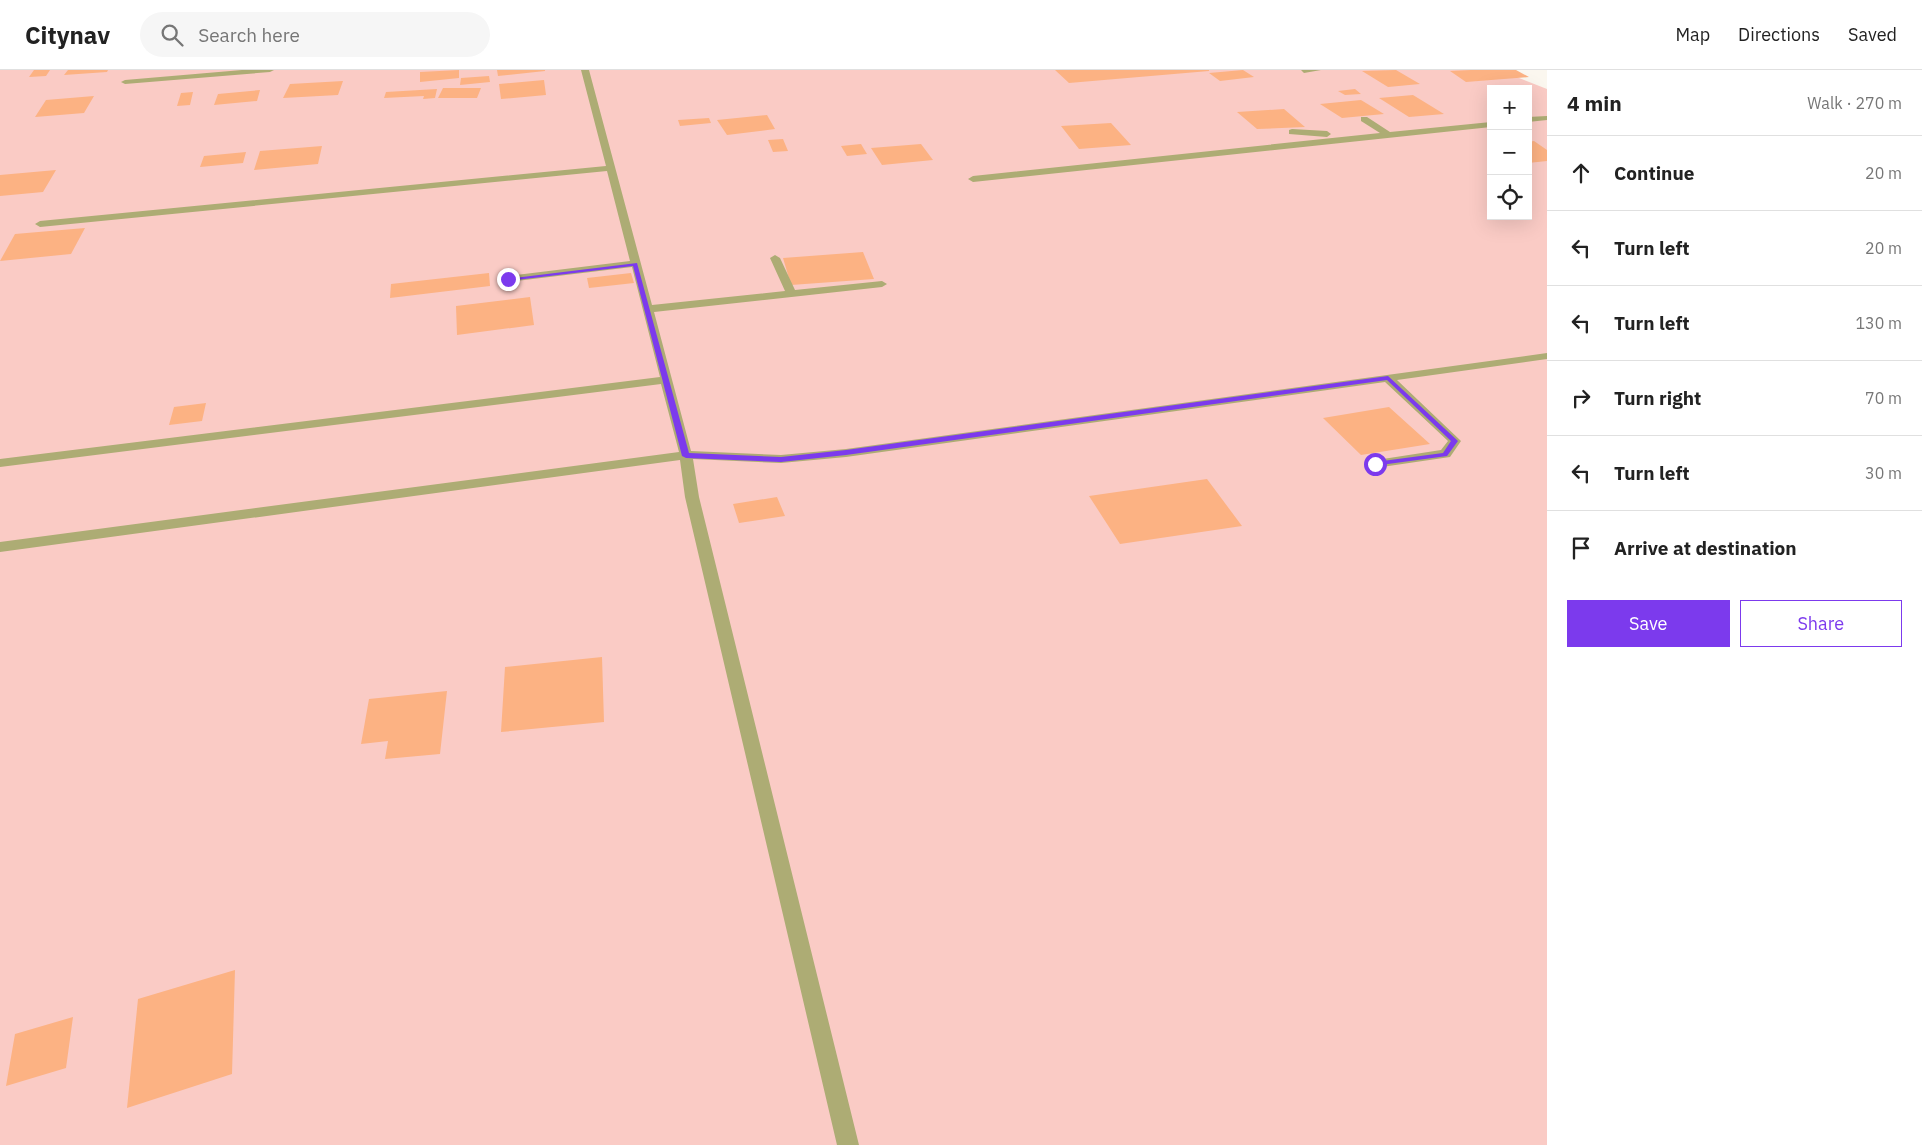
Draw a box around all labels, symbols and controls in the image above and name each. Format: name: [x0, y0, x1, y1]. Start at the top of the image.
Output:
search box: [140, 12, 490, 57]
text: Citynav: [25, 19, 110, 51]
icon: search: [158, 21, 186, 49]
text: Search here: [198, 23, 300, 47]
text: Map: [1675, 23, 1710, 46]
text: Directions: [1738, 23, 1820, 46]
text: Saved: [1848, 23, 1897, 46]
map controls: [1487, 85, 1532, 220]
button: +: [1487, 85, 1532, 130]
text: 4 min: [1567, 89, 1622, 117]
text: Walk · 270 m: [1807, 93, 1902, 113]
button: −: [1487, 130, 1532, 175]
icon: ahead: [1567, 159, 1595, 187]
text: Continue: [1614, 161, 1694, 185]
text: 20 m: [1865, 163, 1902, 183]
button: locate: [1487, 175, 1532, 220]
icon: left: [1567, 234, 1595, 262]
text: Turn left: [1614, 236, 1690, 260]
text: 20 m: [1865, 238, 1902, 258]
route end: [497, 268, 520, 291]
icon: left: [1567, 309, 1595, 337]
text: Turn left: [1614, 311, 1690, 335]
text: 130 m: [1855, 313, 1902, 333]
icon: right: [1567, 384, 1595, 412]
text: Turn right: [1614, 386, 1701, 410]
text: 70 m: [1865, 388, 1902, 408]
route start: [1364, 453, 1387, 476]
icon: left: [1567, 459, 1595, 487]
text: Turn left: [1614, 461, 1690, 485]
text: 30 m: [1865, 463, 1902, 483]
icon: arrive: [1567, 534, 1595, 562]
text: Arrive at destination: [1614, 536, 1797, 560]
button: Save: [1567, 600, 1730, 647]
button: Share: [1740, 600, 1902, 647]

